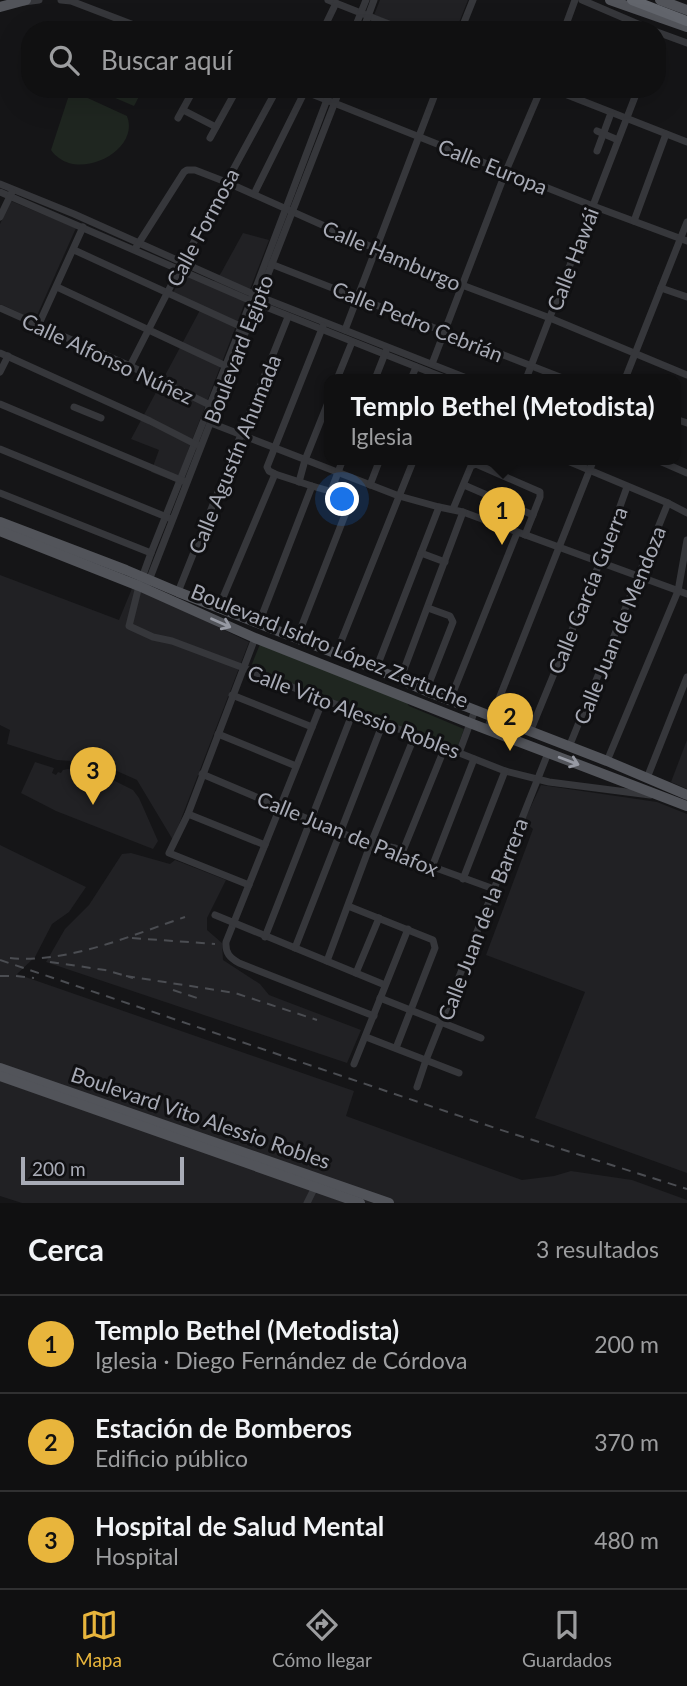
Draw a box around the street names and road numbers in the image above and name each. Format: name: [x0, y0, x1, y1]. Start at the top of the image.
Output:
street label: Calle Europa: [435, 133, 551, 199]
street label: Calle Formosa: [160, 164, 244, 290]
street label: Calle Hawái: [541, 204, 603, 314]
street label: Calle Hamburgo: [319, 215, 465, 295]
street label: Boulevard Egipto: [198, 271, 278, 427]
street label: Calle Pedro Cebrián: [329, 275, 507, 367]
street label: Calle Alfonso Núñez: [18, 307, 198, 409]
street label: Calle Agustín Ahumada: [183, 351, 285, 557]
street label: Calle García Guerra: [542, 503, 632, 677]
street label: Calle Juan de Mendoza: [568, 522, 670, 728]
street label: Boulevard Isidro López Zertuche: [188, 578, 472, 712]
street label: Calle Vito Alessio Robles: [244, 659, 464, 763]
street label: Calle Juan de Palafox: [254, 785, 443, 881]
street label: Calle Juan de la Barrera: [432, 814, 532, 1024]
street label: Boulevard Vito Alessio Robles: [68, 1061, 334, 1173]

